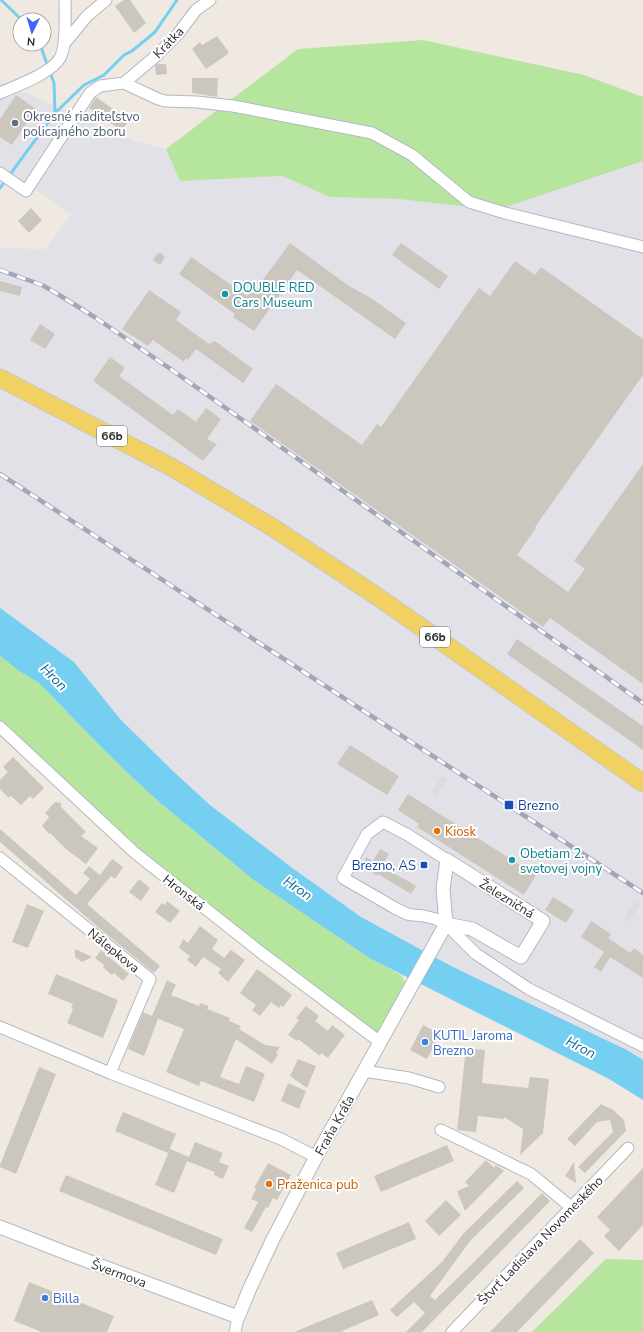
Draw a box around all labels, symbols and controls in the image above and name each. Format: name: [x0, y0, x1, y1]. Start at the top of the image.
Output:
north arrow: [12, 12, 52, 52]
street label: Krátka: [149, 23, 188, 62]
text: N: [26, 34, 36, 49]
place label: Okresné riaditeľstvo policajného zboru: [23, 108, 140, 141]
marker: Okresné riaditeľstvo policajného zboru: [10, 118, 20, 128]
place label: DOUBLE RED Cars Museum: [233, 279, 315, 312]
marker: DOUBLE RED Cars Museum: [220, 289, 230, 299]
road number: 66b: [97, 426, 127, 446]
road number: 66b: [420, 627, 450, 647]
water label: Hron: [36, 660, 71, 695]
place label: Brezno: [518, 797, 559, 815]
marker: Brezno: [503, 799, 515, 811]
place label: Kiosk: [445, 823, 477, 841]
marker: Kiosk: [432, 826, 442, 836]
place label: Obetiam 2. svetovej vojny: [520, 845, 602, 878]
marker: Obetiam 2. svetovej vojny: [507, 855, 517, 865]
place label: Brezno, AS: [352, 857, 416, 875]
marker: Brezno, AS: [419, 860, 429, 870]
street label: Hronská: [159, 871, 208, 915]
water label: Hron: [279, 872, 316, 905]
street label: Železničná: [476, 874, 538, 923]
street label: Nálepkova: [84, 924, 143, 977]
place label: KUTIL Jaroma Brezno: [433, 1027, 513, 1060]
water label: Hron: [563, 1032, 599, 1063]
marker: KUTIL Jaroma Brezno: [420, 1037, 430, 1047]
street label: Fraňa Kráľa: [311, 1092, 359, 1159]
street label: Štvrť Ladislava Novomeského: [473, 1171, 607, 1309]
place label: Praženica pub: [277, 1176, 358, 1194]
marker: Praženica pub: [264, 1179, 274, 1189]
street label: Švermova: [88, 1255, 149, 1292]
place label: Billa: [53, 1290, 79, 1308]
marker: Billa: [40, 1293, 50, 1303]

